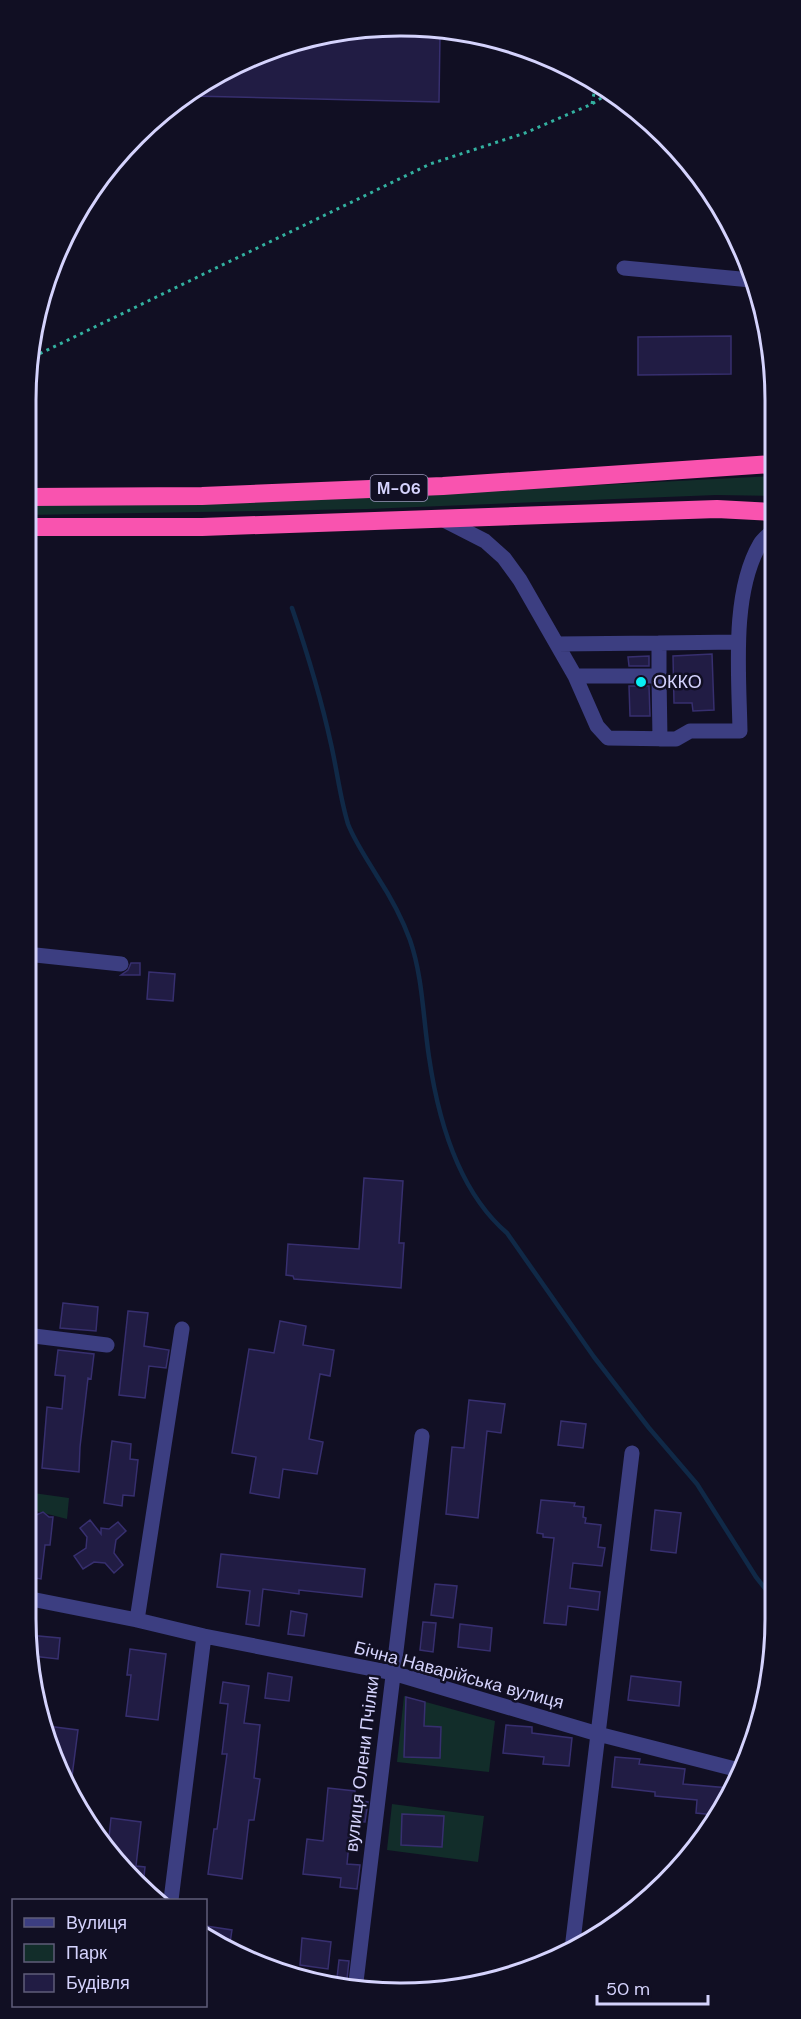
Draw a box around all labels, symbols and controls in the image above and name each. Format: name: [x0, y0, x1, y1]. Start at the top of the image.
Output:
road number: М-06: [370, 475, 428, 501]
place label: ОККО: [653, 670, 702, 694]
marker: ОККО: [634, 675, 648, 689]
street label: Бічна Наварійська вулиця: [351, 1635, 567, 1715]
street label: вулиця Олени Пчілки: [339, 1675, 385, 1853]
legend: [12, 1899, 207, 2007]
text: Вулиця: [66, 1911, 127, 1935]
text: Парк: [66, 1941, 107, 1965]
scale bar: [597, 1968, 708, 2006]
text: Будівля: [66, 1971, 130, 1995]
text: 50 m: [606, 1977, 650, 2001]

